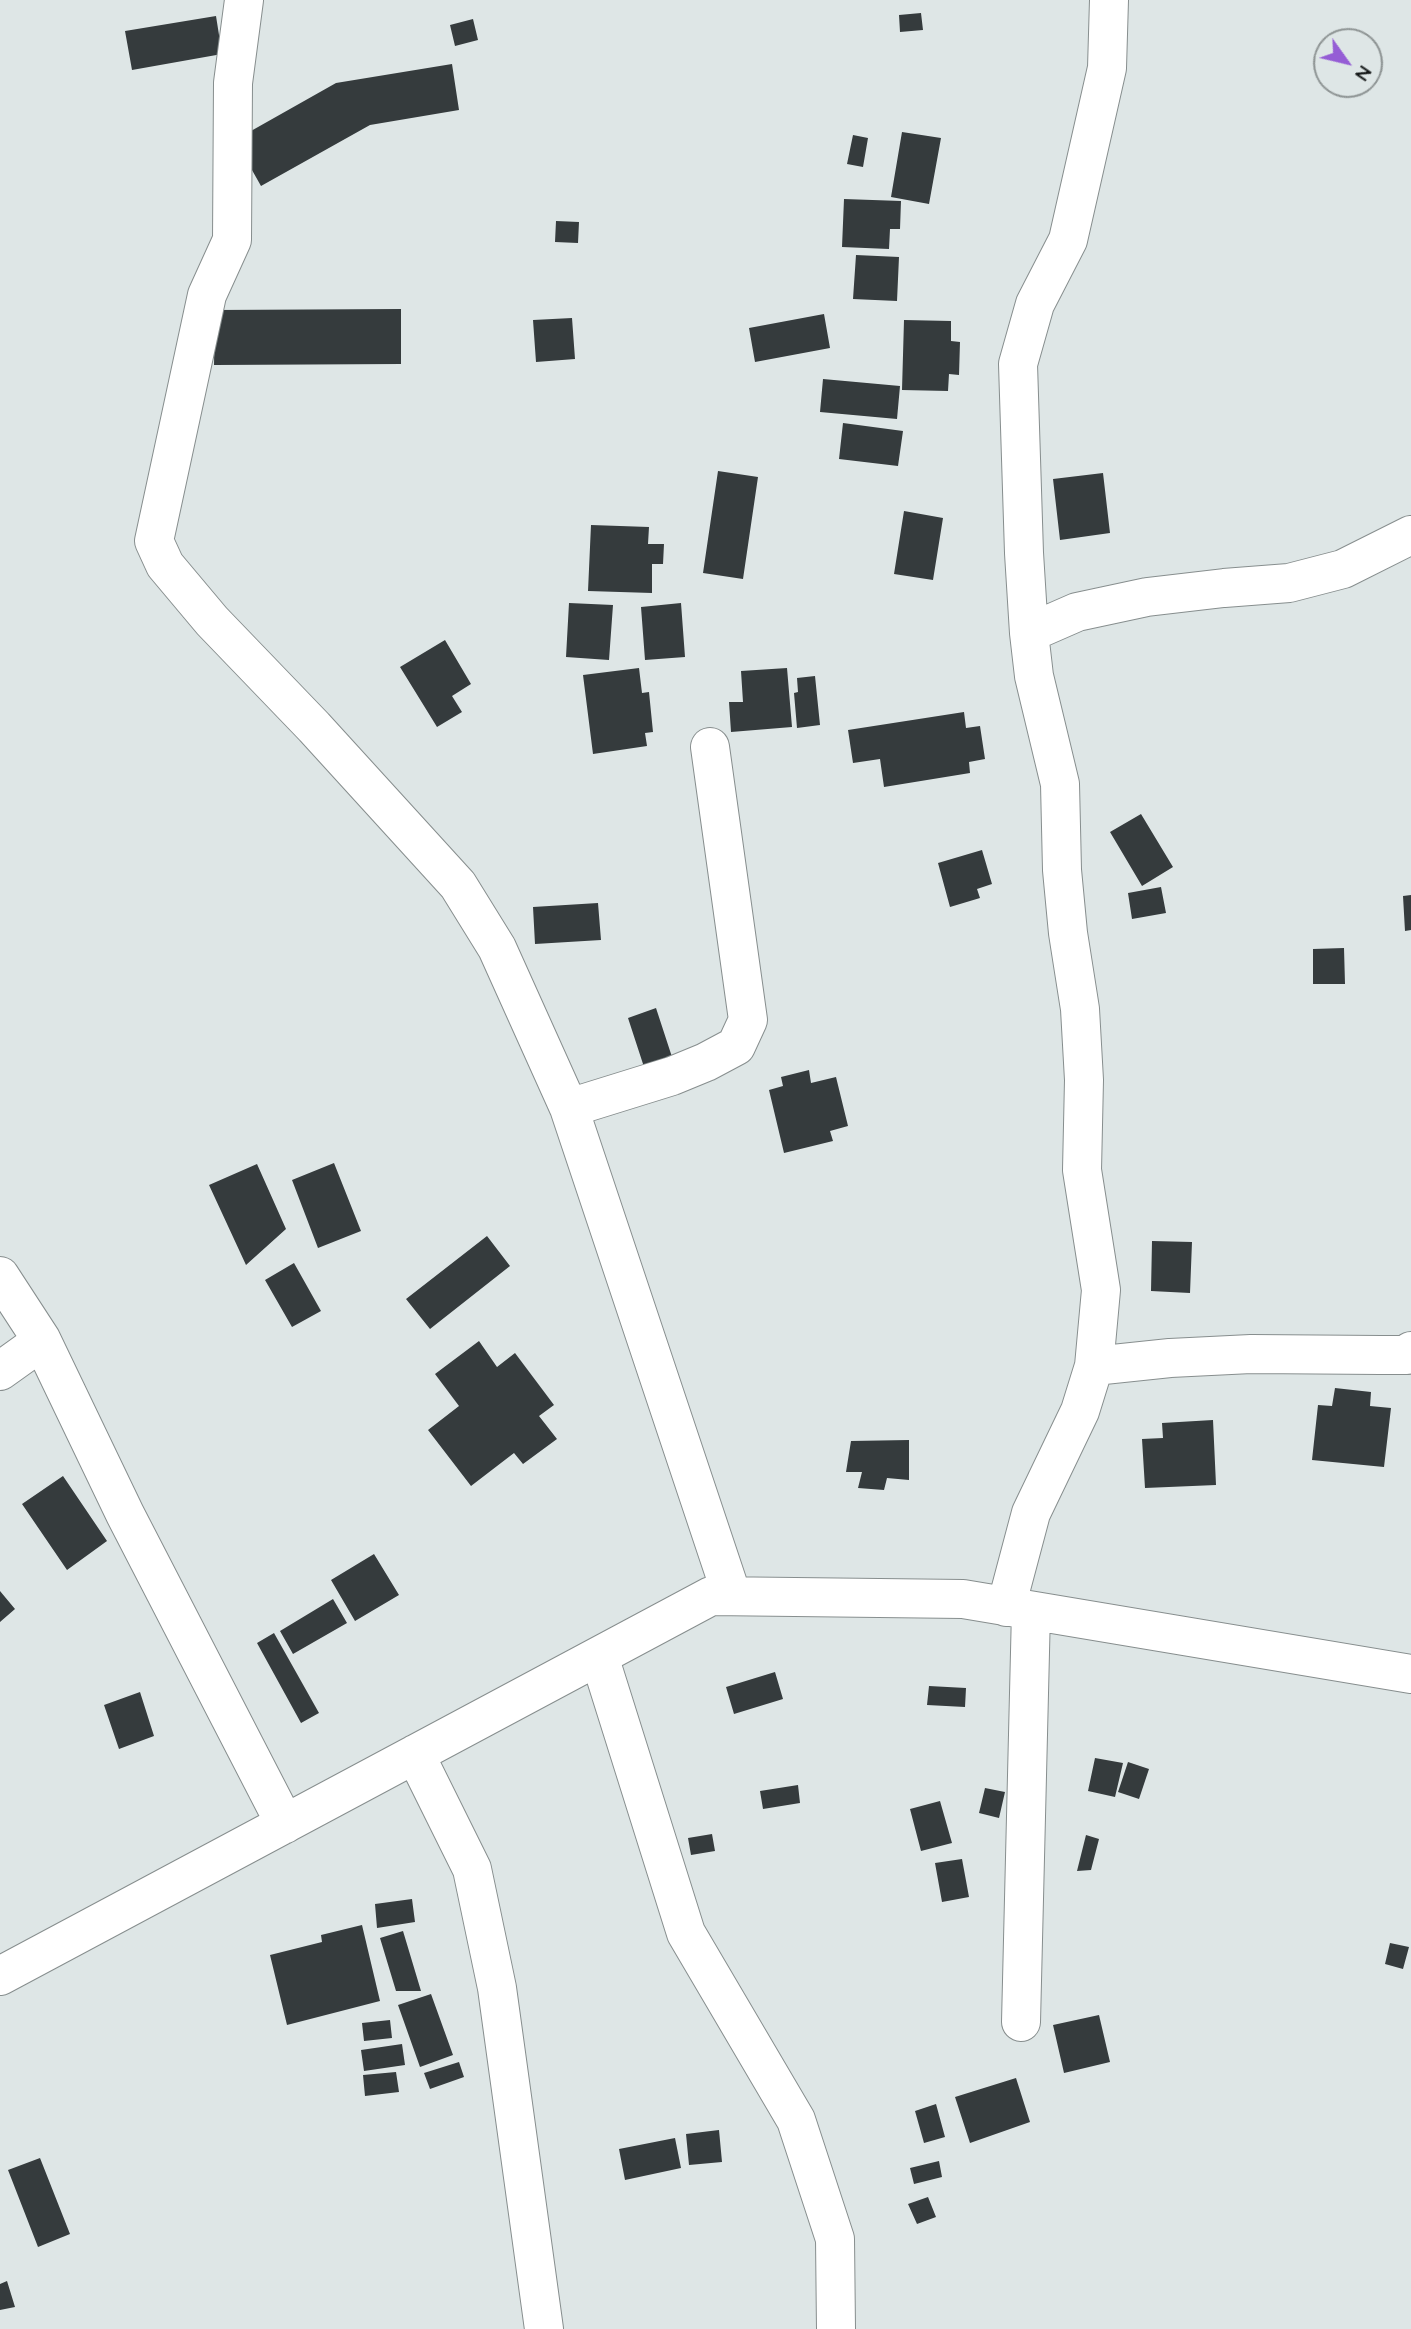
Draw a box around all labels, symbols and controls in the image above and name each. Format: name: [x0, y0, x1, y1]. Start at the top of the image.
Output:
north arrow: [1313, 28, 1383, 98]
text: N: [1350, 61, 1378, 86]

